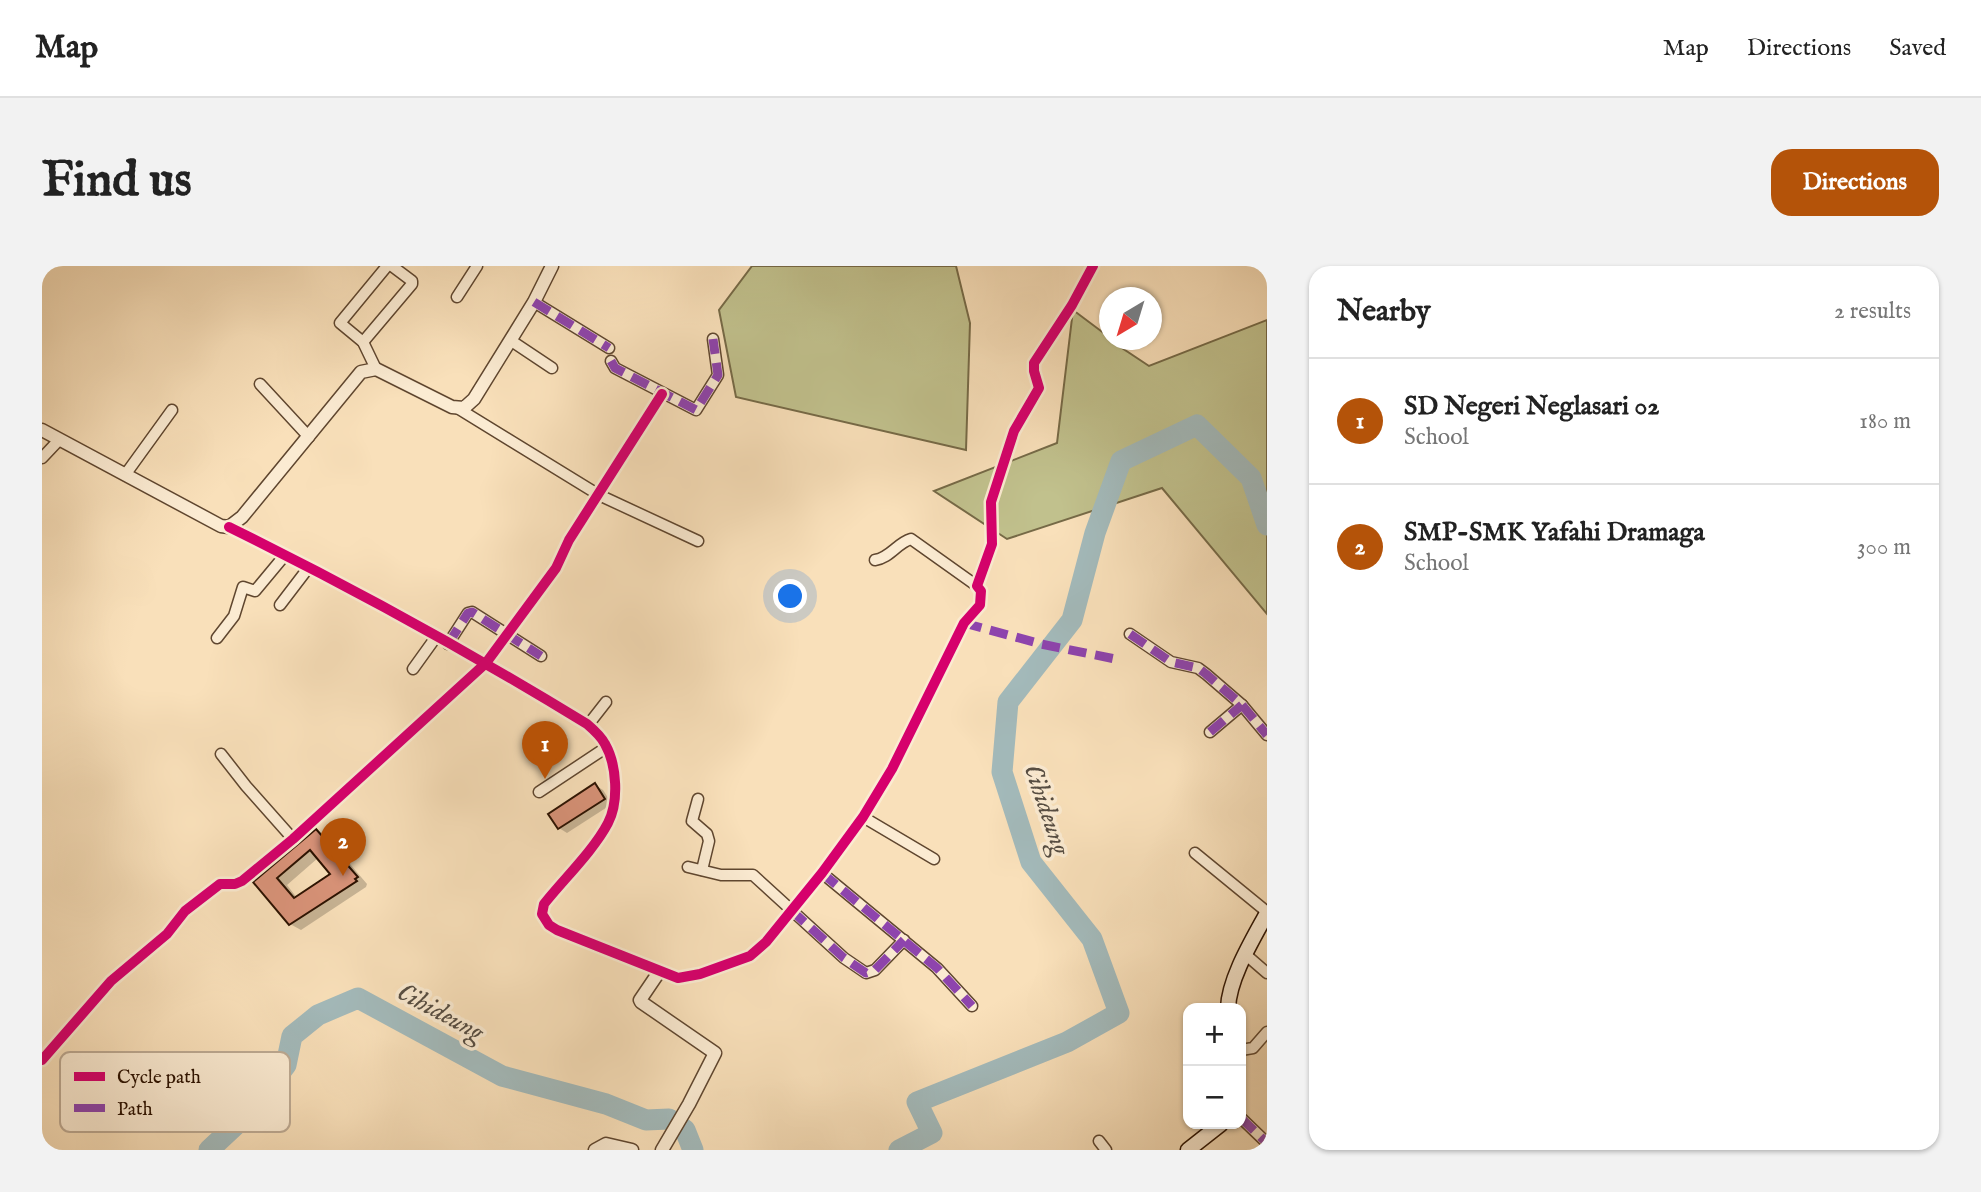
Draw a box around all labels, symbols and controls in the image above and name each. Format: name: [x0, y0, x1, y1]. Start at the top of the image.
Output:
text: Map: [35, 27, 98, 69]
text: Map: [1663, 33, 1709, 64]
text: Directions: [1747, 33, 1851, 64]
text: Saved: [1889, 33, 1946, 64]
button: Directions: [1771, 149, 1939, 216]
text: Find us: [42, 151, 192, 213]
north arrow: [1099, 287, 1162, 350]
text: Nearby: [1337, 293, 1430, 331]
text: 2 results: [1834, 297, 1911, 326]
text: SD Negeri Neglasari 02: [1404, 390, 1660, 423]
text: 1: [1356, 407, 1364, 436]
text: 180 m: [1859, 407, 1911, 436]
text: School: [1404, 423, 1469, 452]
text: SMP-SMK Yafahi Dramaga: [1404, 516, 1705, 549]
text: 2: [1355, 533, 1365, 562]
text: 300 m: [1857, 533, 1911, 562]
text: School: [1404, 549, 1469, 578]
your location: [773, 579, 807, 613]
pin: 1: [522, 721, 568, 779]
water label: Cihideung: [1015, 760, 1078, 860]
pin: 2: [320, 818, 366, 876]
water label: Cihideung: [391, 976, 490, 1050]
map controls: [1183, 1003, 1246, 1129]
button: +: [1183, 1003, 1246, 1066]
legend: [60, 1052, 290, 1132]
text: Cycle path: [117, 1066, 201, 1090]
button: −: [1183, 1066, 1246, 1129]
text: Path: [117, 1098, 153, 1122]

